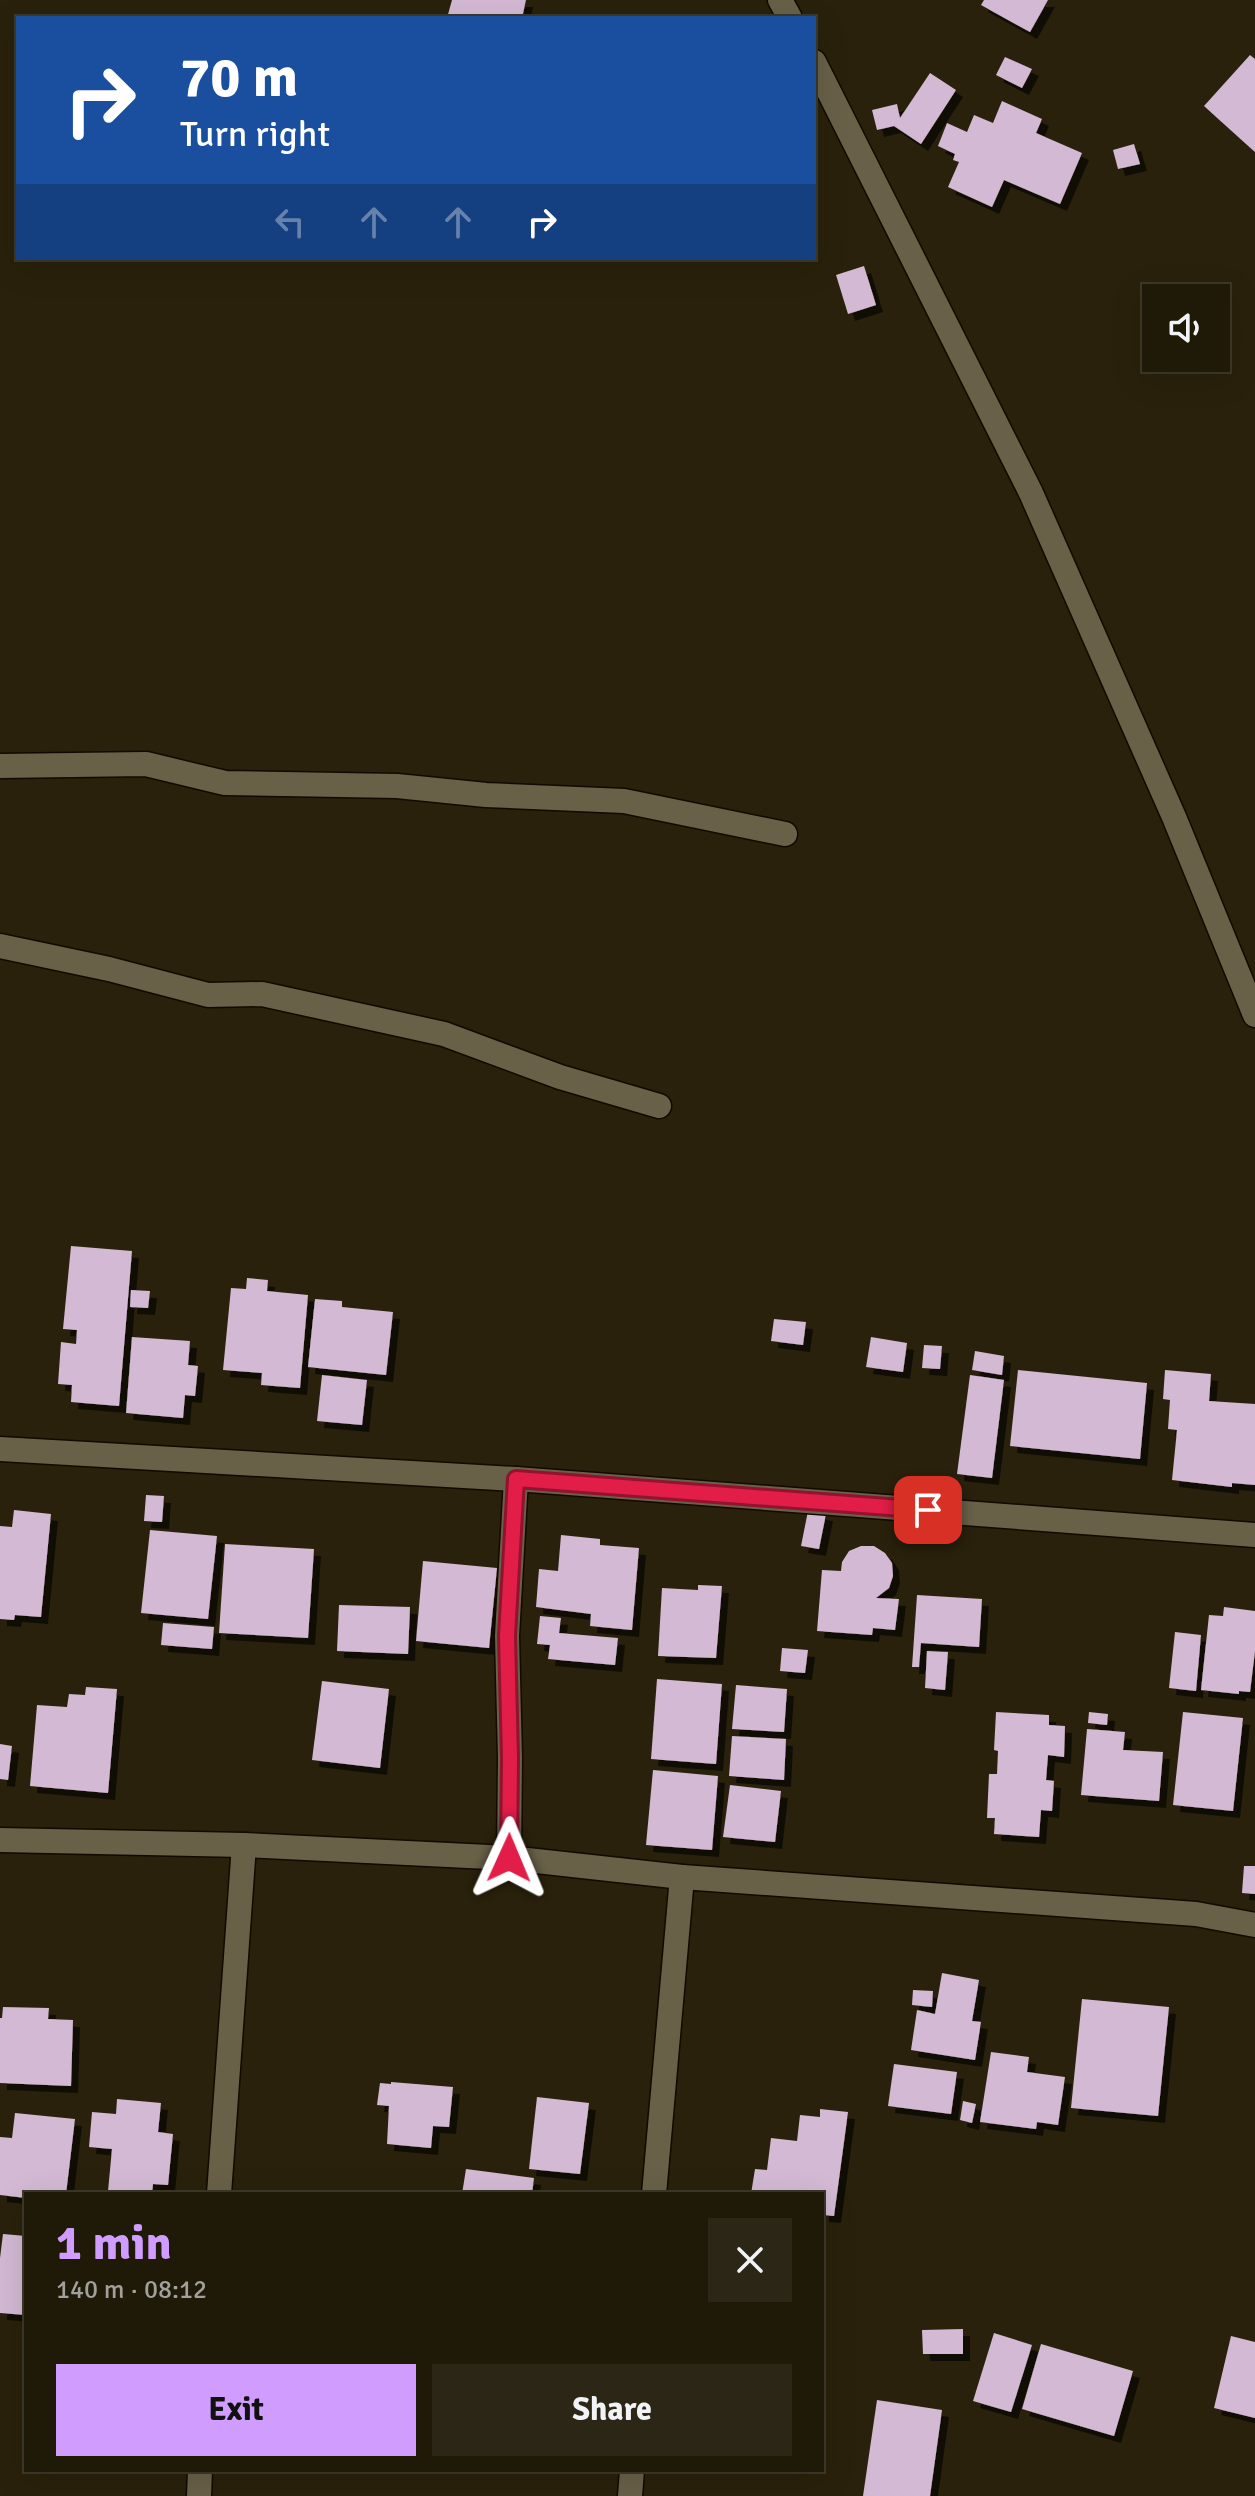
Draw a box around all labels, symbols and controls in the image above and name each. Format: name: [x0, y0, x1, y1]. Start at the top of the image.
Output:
text: 70 m: [180, 43, 298, 112]
icon: right: [48, 48, 152, 152]
text: Turn right: [180, 112, 330, 157]
icon: left: [268, 200, 312, 244]
icon: ahead: [352, 200, 396, 244]
icon: ahead: [436, 200, 480, 244]
icon: right: [520, 200, 564, 244]
map controls: [1142, 284, 1230, 372]
button: sound: [1142, 284, 1230, 372]
pin: [894, 1476, 962, 1544]
icon: arrive: [906, 1488, 950, 1532]
position arrow: [467, 1816, 551, 1900]
text: 1 min: [56, 2214, 172, 2273]
button: close: [708, 2218, 792, 2302]
text: 140 m · 08:12: [56, 2274, 207, 2306]
button: Exit: [56, 2364, 416, 2456]
button: Share: [432, 2364, 792, 2456]

